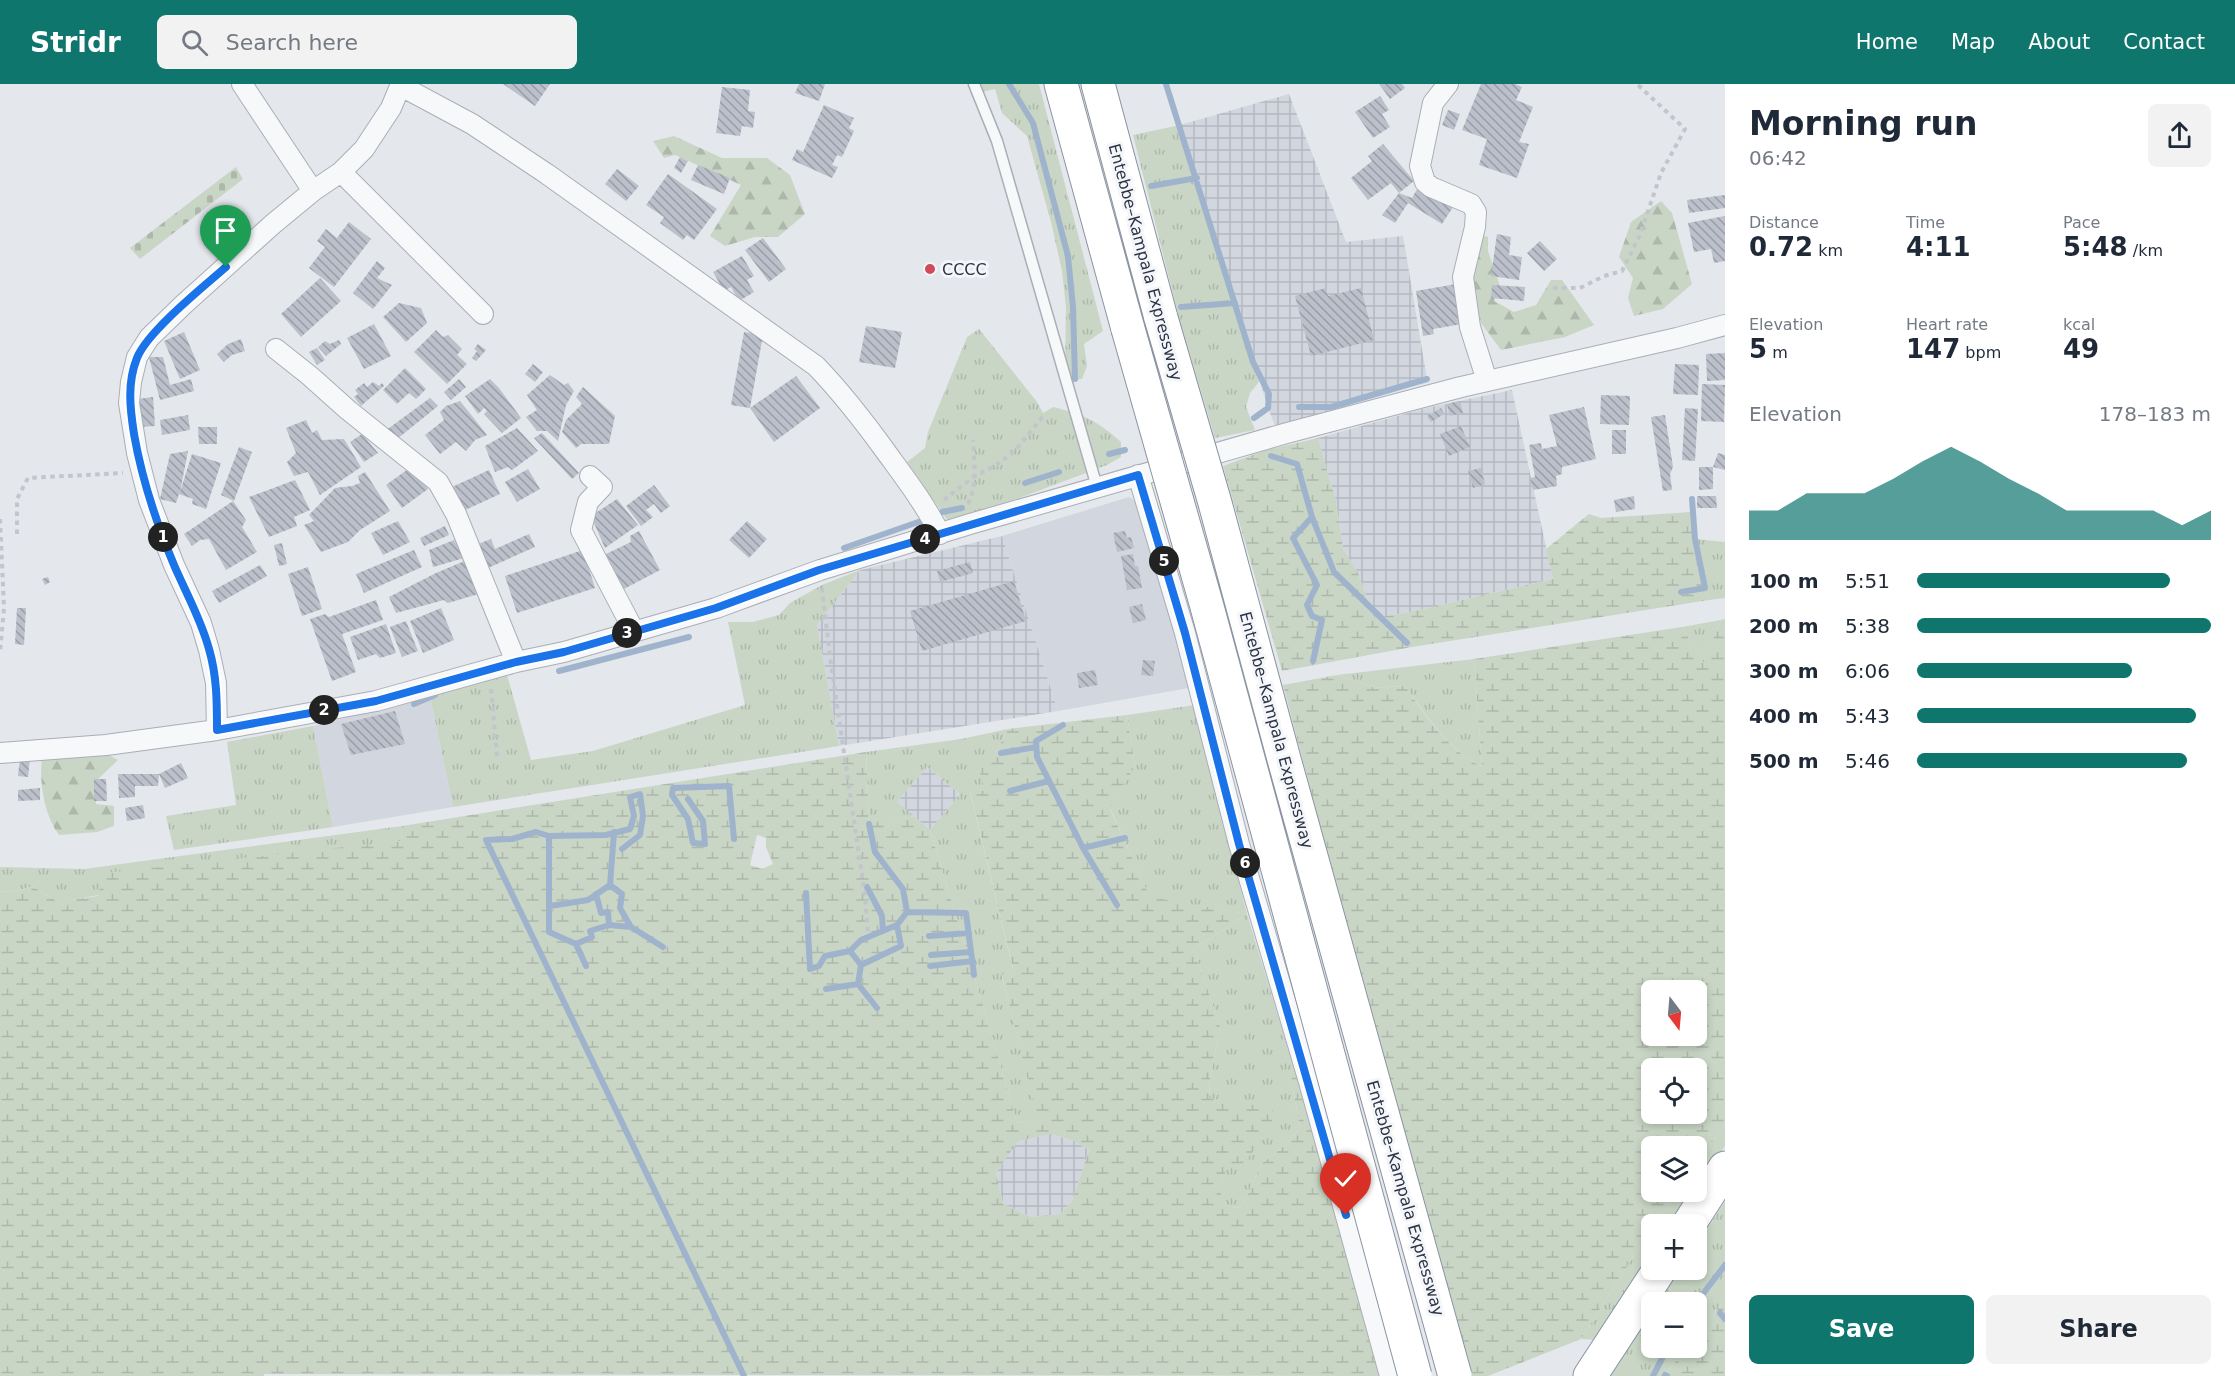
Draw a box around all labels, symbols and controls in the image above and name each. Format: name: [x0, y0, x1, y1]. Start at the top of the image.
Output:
search box: [157, 15, 577, 69]
text: Stridr: [30, 26, 121, 59]
icon: search: [178, 26, 211, 59]
text: Search here: [226, 30, 358, 55]
text: Home: [1856, 30, 1918, 54]
text: Map: [1951, 30, 1995, 54]
text: About: [2028, 30, 2090, 54]
text: Contact: [2123, 30, 2205, 54]
text: Morning run: [1749, 104, 1977, 143]
button: share: [2148, 104, 2211, 167]
street label: Entebbe–Kampala Expressway: [1105, 142, 1186, 383]
text: 06:42: [1749, 146, 1807, 170]
pin: [200, 205, 251, 267]
text: Distance: [1749, 213, 1819, 232]
text: Time: [1906, 213, 1945, 232]
text: Pace: [2063, 213, 2100, 232]
icon: arrive: [209, 214, 242, 247]
text: 0.72: [1749, 232, 1813, 262]
text: 4:11: [1906, 232, 1971, 262]
text: 5:48: [2063, 232, 2128, 262]
text: km: [1813, 241, 1843, 260]
text: /km: [2128, 241, 2163, 260]
place label: CCCC: [942, 260, 987, 279]
marker: CCCC: [923, 262, 937, 276]
text: Elevation: [1749, 315, 1823, 334]
text: Heart rate: [1906, 315, 1988, 334]
text: kcal: [2063, 315, 2095, 334]
text: 5: [1749, 334, 1767, 364]
text: 147: [1906, 334, 1960, 364]
text: 49: [2063, 334, 2099, 364]
text: m: [1767, 343, 1788, 362]
text: bpm: [1960, 343, 2001, 362]
text: Elevation: [1749, 402, 1842, 426]
text: 178–183 m: [2099, 402, 2211, 426]
pin: 1: [148, 522, 178, 552]
pin: 4: [910, 524, 940, 554]
text: 1: [157, 527, 169, 546]
text: 4: [919, 529, 931, 548]
pin: 5: [1149, 546, 1179, 576]
text: 5: [1158, 551, 1170, 570]
text: 100 m: [1749, 569, 1819, 593]
text: 5:51: [1845, 569, 1890, 593]
street label: Entebbe–Kampala Expressway: [1236, 610, 1317, 851]
text: 200 m: [1749, 614, 1819, 638]
text: 5:38: [1845, 614, 1890, 638]
pin: 3: [612, 618, 642, 648]
text: 3: [621, 623, 633, 642]
text: 300 m: [1749, 659, 1819, 683]
text: 6:06: [1845, 659, 1890, 683]
pin: 2: [309, 695, 339, 725]
text: 2: [318, 700, 330, 719]
text: 400 m: [1749, 704, 1819, 728]
text: 5:43: [1845, 704, 1890, 728]
text: 500 m: [1749, 749, 1819, 773]
text: 5:46: [1845, 749, 1890, 773]
pin: 6: [1230, 848, 1260, 878]
text: 6: [1239, 853, 1251, 872]
north arrow: [1641, 980, 1707, 1046]
map controls: [1641, 980, 1707, 1358]
button: locate: [1641, 1058, 1707, 1124]
street label: Entebbe–Kampala Expressway: [1363, 1078, 1448, 1318]
button: layers: [1641, 1136, 1707, 1202]
pin: [1320, 1153, 1371, 1215]
icon: check: [1329, 1162, 1362, 1195]
button: +: [1641, 1214, 1707, 1280]
button: −: [1641, 1292, 1707, 1358]
button: Save: [1749, 1295, 1974, 1364]
button: Share: [1986, 1295, 2211, 1364]

